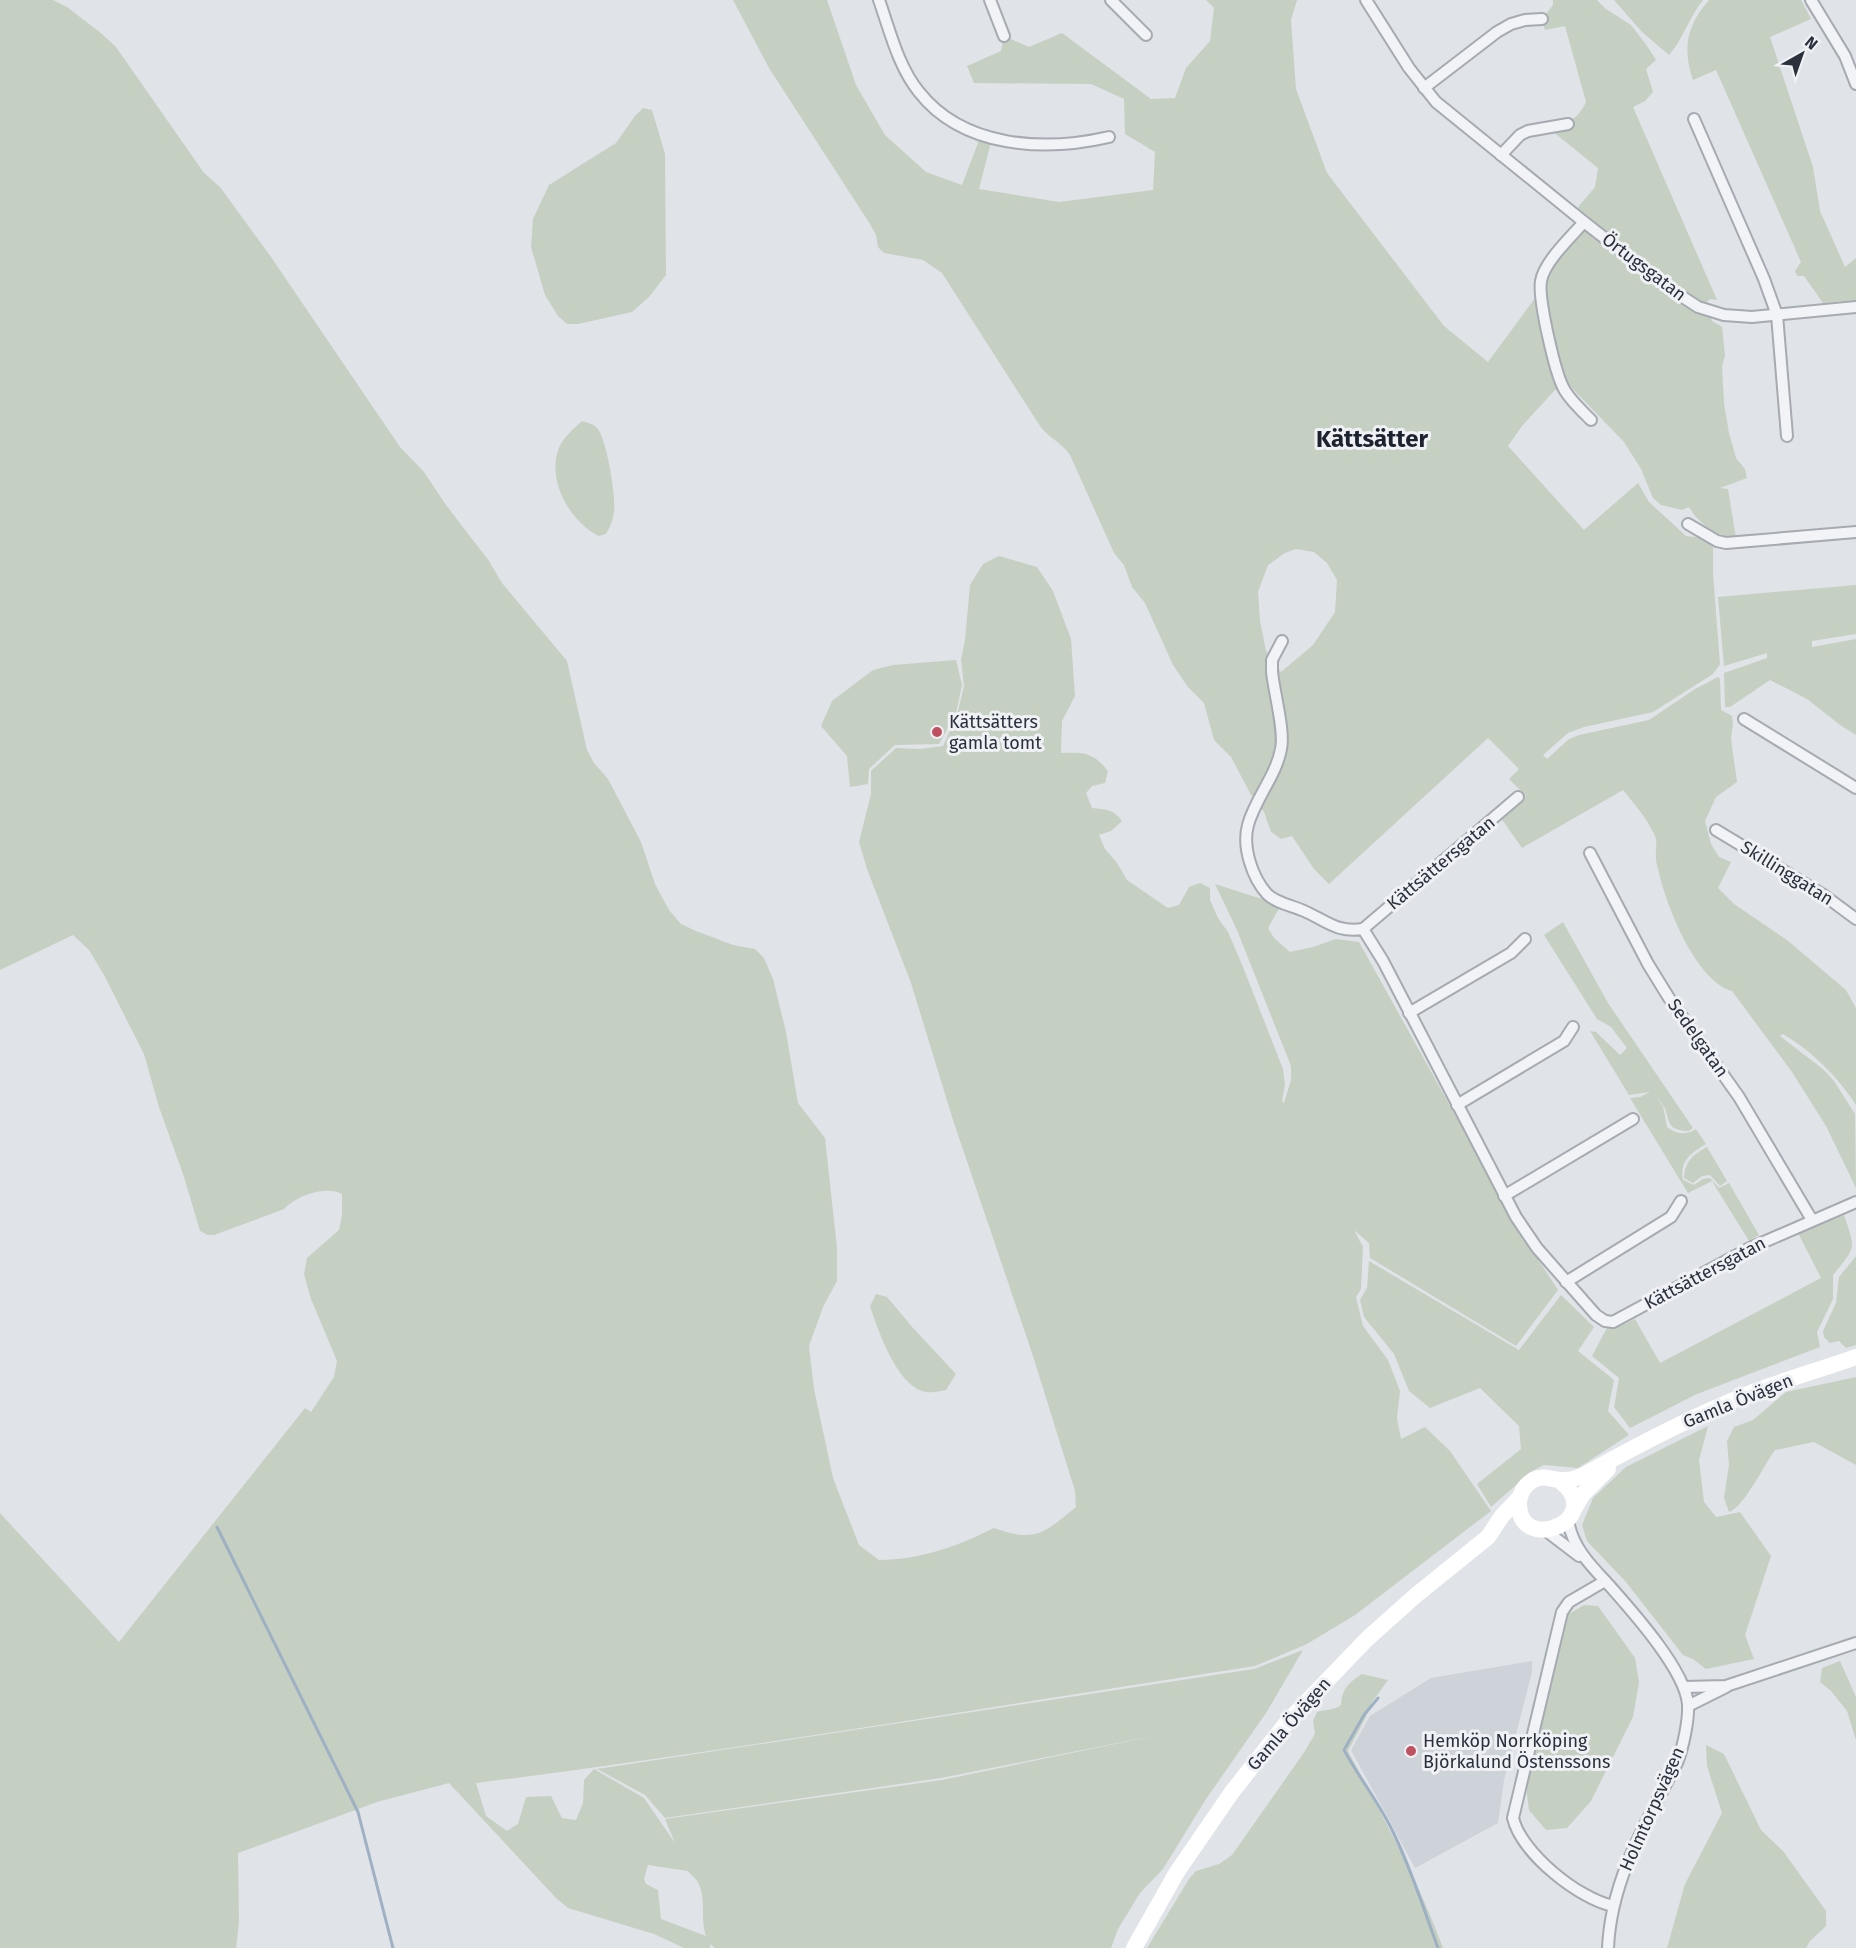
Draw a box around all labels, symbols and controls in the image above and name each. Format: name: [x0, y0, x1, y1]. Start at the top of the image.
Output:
north arrow: [1772, 24, 1832, 84]
text: N: [1801, 32, 1821, 54]
street label: Örtugsgatan: [1598, 228, 1690, 306]
district label: Kättsätter: [1316, 425, 1428, 453]
place label: Kättsätters gamla tomt: [949, 711, 1042, 754]
marker: Kättsätters gamla tomt: [930, 725, 944, 739]
street label: Kättsättersgatan: [1382, 811, 1500, 915]
street label: Skillinggatan: [1737, 836, 1837, 910]
street label: Sedelgatan: [1663, 994, 1733, 1082]
street label: Kättsättersgatan: [1640, 1232, 1770, 1314]
street label: Gamla Övägen: [1680, 1369, 1796, 1433]
street label: Gamla Övägen: [1243, 1673, 1335, 1775]
place label: Hemköp Norrköping Björkalund Östenssons: [1423, 1730, 1610, 1773]
marker: Hemköp Norrköping Björkalund Östenssons: [1404, 1744, 1418, 1758]
street label: Holmtorpsvägen: [1615, 1744, 1689, 1874]

